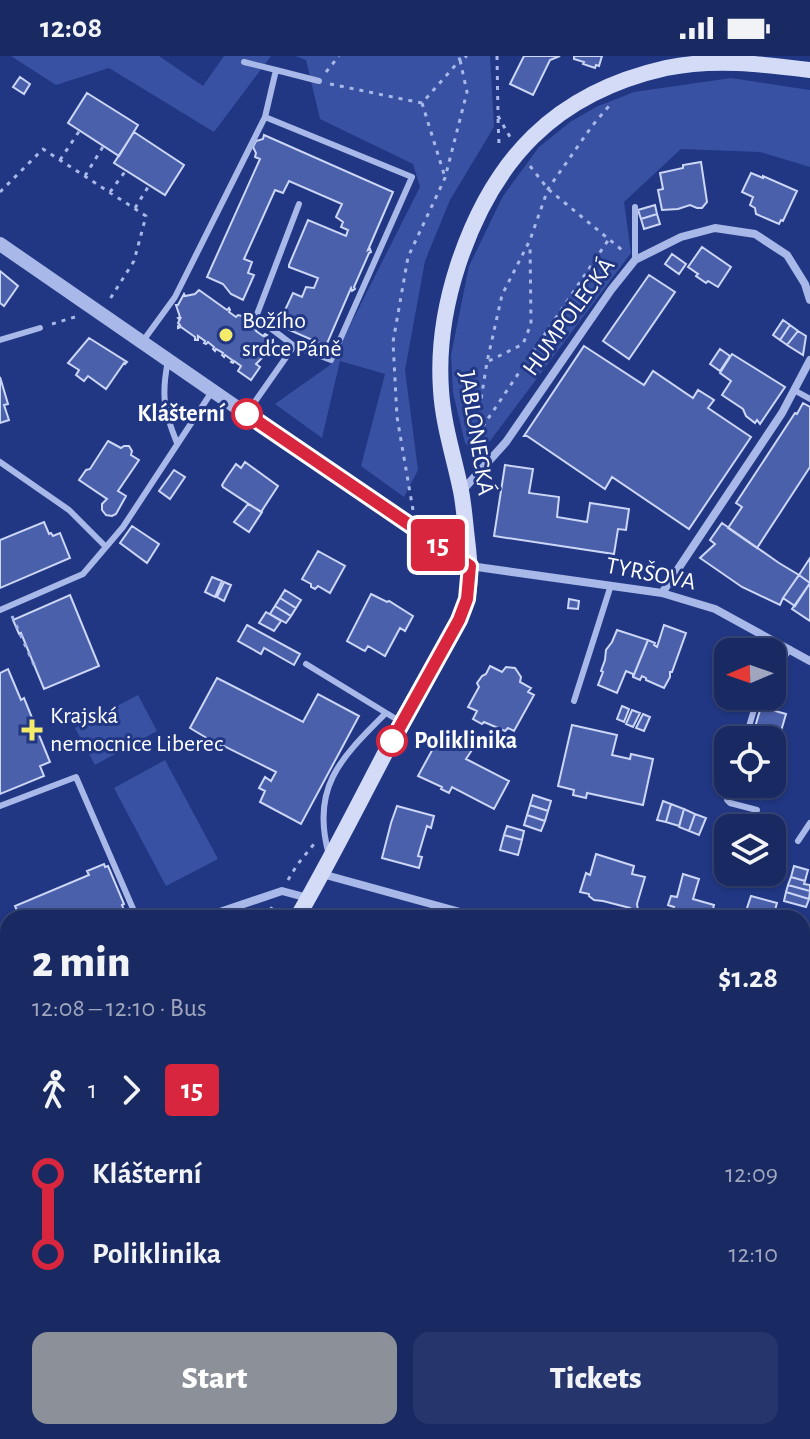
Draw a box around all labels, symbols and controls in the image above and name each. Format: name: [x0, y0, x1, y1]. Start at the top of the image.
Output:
text: 12:08: [40, 13, 102, 43]
street label: HUMPOLECKÁ: [517, 253, 620, 380]
place label: Božího srdce Páně: [242, 309, 341, 361]
marker: Božího srdce Páně: [217, 326, 235, 344]
street label: JABLONECKÁ: [454, 369, 500, 497]
marker: Klášterní: [232, 399, 262, 429]
place label: Klášterní: [137, 402, 226, 426]
line badge: 15: [402, 519, 474, 571]
text: 15: [427, 531, 449, 559]
street label: TYRŠOVA: [604, 553, 698, 594]
north arrow: [714, 638, 786, 710]
map controls: [714, 638, 786, 886]
place label: Krajská nemocnice Liberec: [50, 704, 223, 756]
marker: Krajská nemocnice Liberec: [21, 719, 43, 741]
marker: Poliklinika: [377, 726, 407, 756]
button: locate: [714, 726, 786, 798]
place label: Poliklinika: [414, 729, 517, 753]
button: layers: [714, 814, 786, 886]
text: 2 min: [32, 941, 131, 985]
text: $1.28: [718, 963, 778, 993]
text: 12:08 – 12:10 · Bus: [32, 995, 207, 1021]
icon: walk: [32, 1068, 76, 1112]
icon: forward: [109, 1068, 153, 1112]
text: 15: [181, 1076, 203, 1104]
text: 1: [88, 1077, 97, 1103]
text: Klášterní: [92, 1159, 202, 1189]
text: 12:09: [725, 1161, 778, 1187]
text: Poliklinika: [92, 1239, 221, 1269]
text: 12:10: [729, 1241, 778, 1267]
button: Start: [32, 1332, 397, 1424]
button: Tickets: [413, 1332, 778, 1424]

